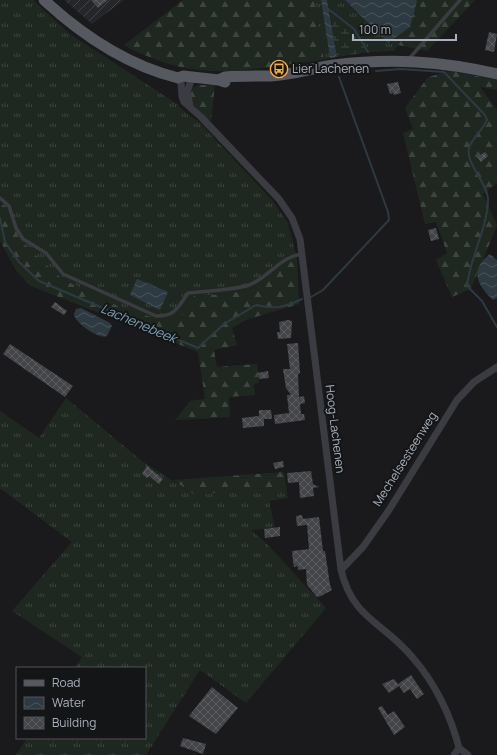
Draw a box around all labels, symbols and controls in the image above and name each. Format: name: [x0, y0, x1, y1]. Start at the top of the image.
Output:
scale bar: [353, 16, 456, 42]
text: 100 m: [359, 21, 391, 38]
bus stop icon: Lier Lachenen: [269, 59, 289, 79]
place label: Lier Lachenen: [292, 60, 369, 77]
water label: Lachenebeek: [98, 299, 182, 348]
street label: Hoog-Lachenen: [322, 384, 349, 474]
street label: Mechelsesteenweg: [369, 408, 441, 509]
legend: [16, 667, 146, 739]
text: Road: [52, 674, 80, 691]
text: Water: [52, 694, 86, 711]
text: Building: [52, 714, 96, 731]

